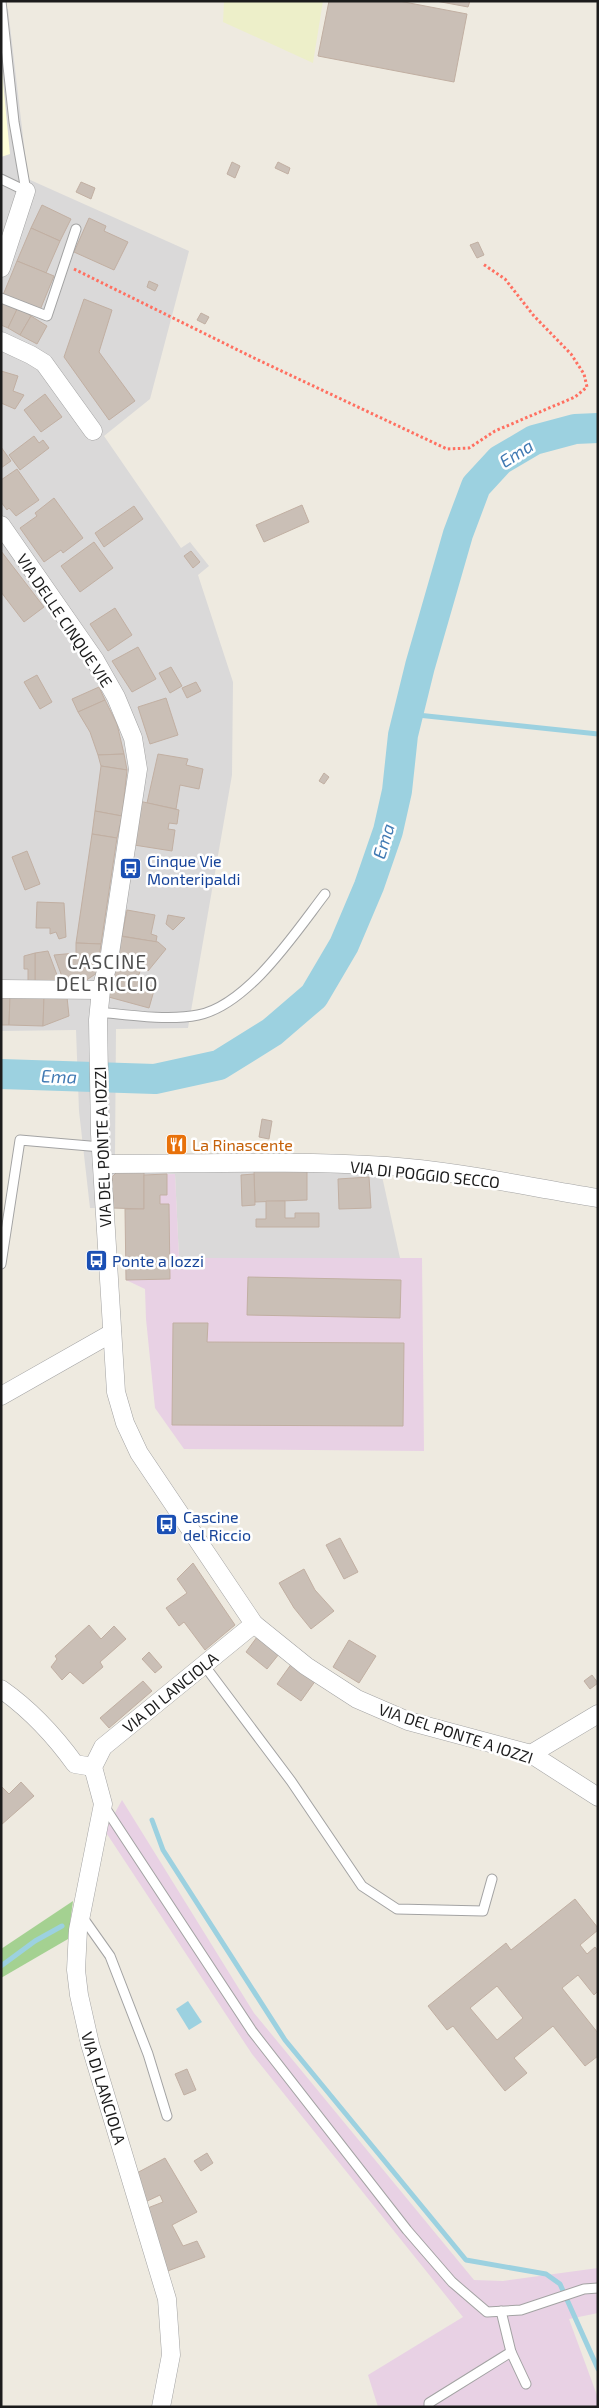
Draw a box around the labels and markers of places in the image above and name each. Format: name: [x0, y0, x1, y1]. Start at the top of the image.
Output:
place label: Cinque Vie Monteripaldi: [147, 851, 240, 888]
bus stop icon: Cinque Vie Monteripaldi: [119, 857, 143, 881]
restaurant icon: La Rinascente: [164, 1132, 188, 1156]
place label: La Rinascente: [192, 1135, 293, 1154]
bus stop icon: Ponte a Iozzi: [84, 1248, 108, 1272]
place label: Ponte a Iozzi: [112, 1251, 204, 1270]
place label: Cascine del Riccio: [183, 1507, 251, 1544]
bus stop icon: Cascine del Riccio: [155, 1513, 179, 1537]

